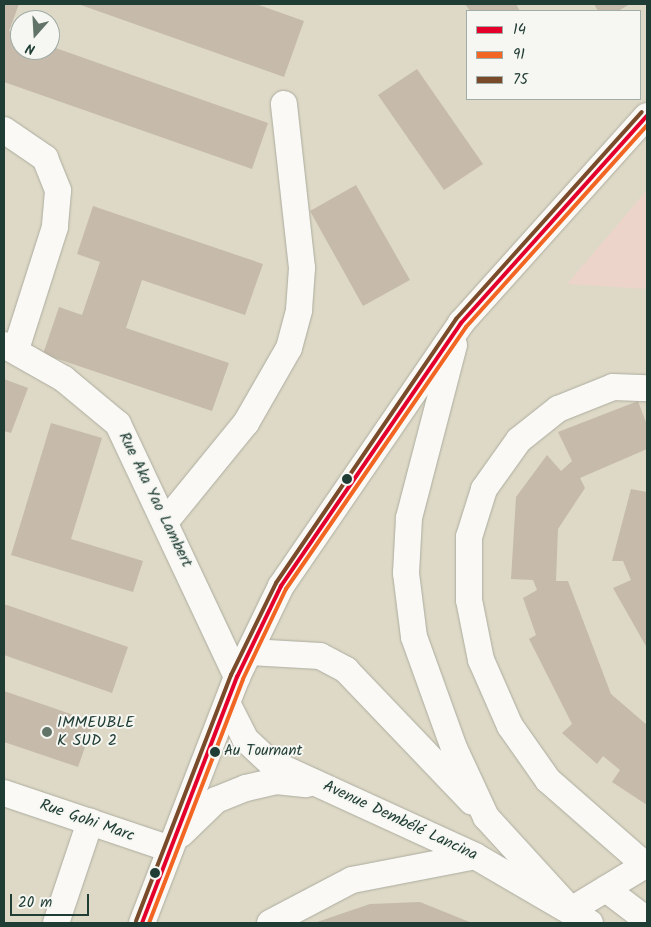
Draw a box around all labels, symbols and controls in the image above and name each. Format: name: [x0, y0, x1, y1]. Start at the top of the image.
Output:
north arrow: [10, 10, 60, 60]
legend: [466, 10, 641, 100]
text: 14: [513, 18, 526, 42]
text: N: [23, 36, 38, 60]
text: 91: [513, 43, 525, 67]
text: 75: [513, 68, 528, 92]
street label: Rue Aka Yao Lambert: [114, 429, 196, 571]
unlabelled marker: [342, 474, 352, 484]
place label: IMMEUBLE K SUD 2: [57, 713, 134, 751]
marker: IMMEUBLE K SUD 2: [41, 726, 53, 738]
place label: Au Tournant: [224, 743, 302, 761]
marker: Au Tournant: [210, 747, 220, 757]
street label: Avenue Dembélé Lancina: [320, 777, 480, 865]
street label: Rue Gohi Marc: [37, 796, 137, 846]
unlabelled marker: [150, 868, 160, 878]
scale bar: [12, 884, 91, 916]
text: 20 m: [18, 891, 52, 915]

